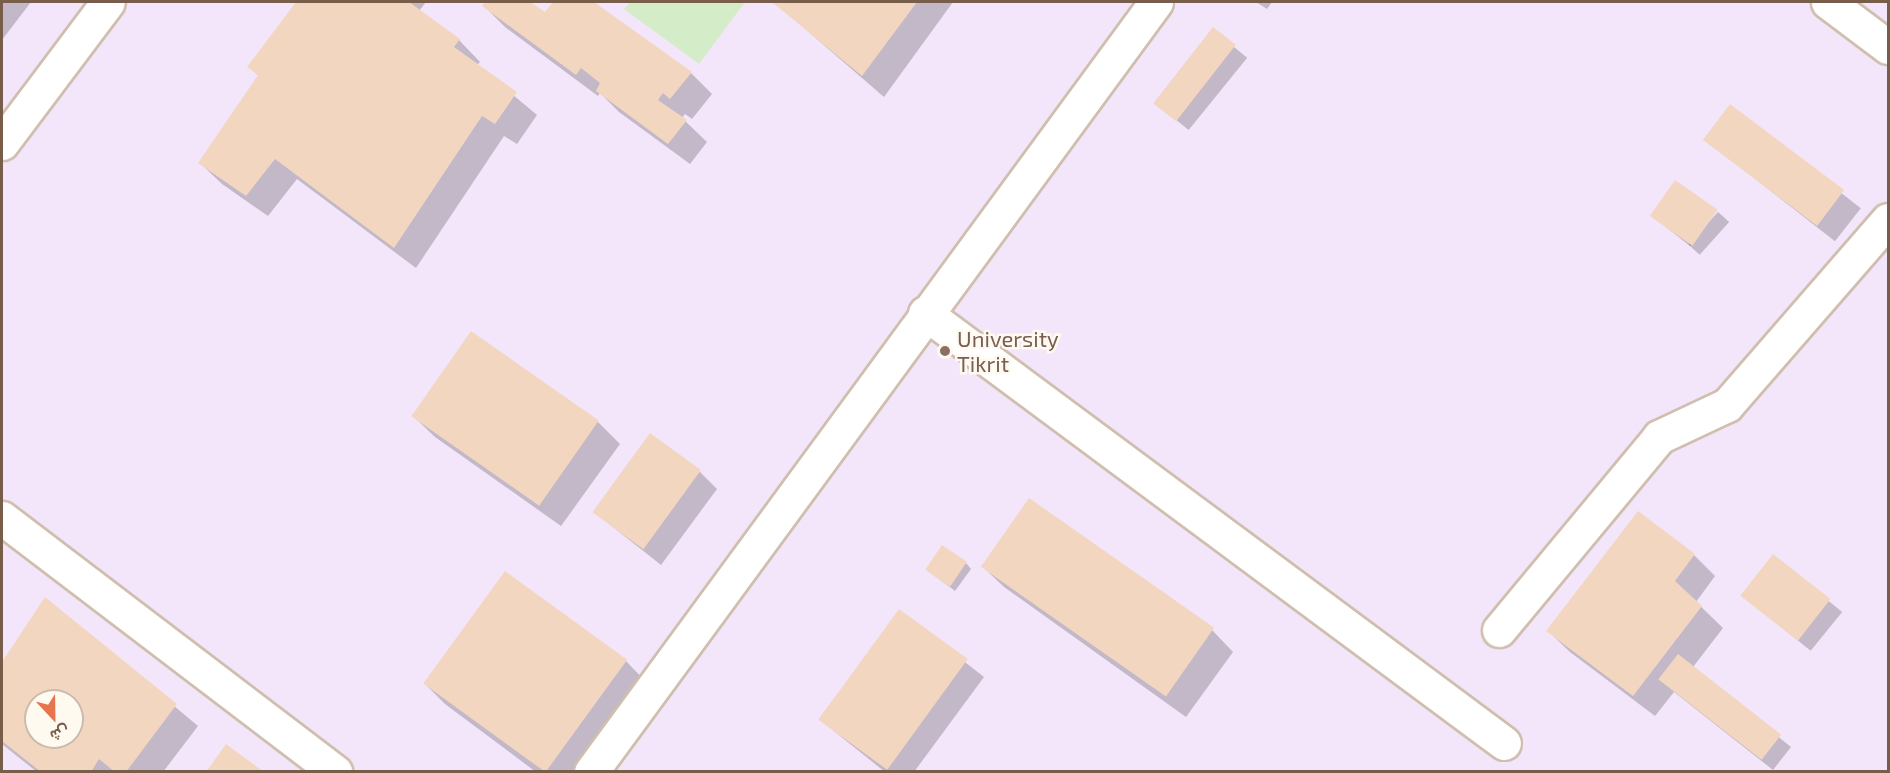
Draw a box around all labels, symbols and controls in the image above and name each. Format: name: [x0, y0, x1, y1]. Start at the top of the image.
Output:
place label: University Tikrit: [957, 325, 1059, 376]
marker: University Tikrit: [938, 344, 952, 358]
north arrow: [24, 689, 84, 749]
text: ش: [48, 722, 73, 747]

